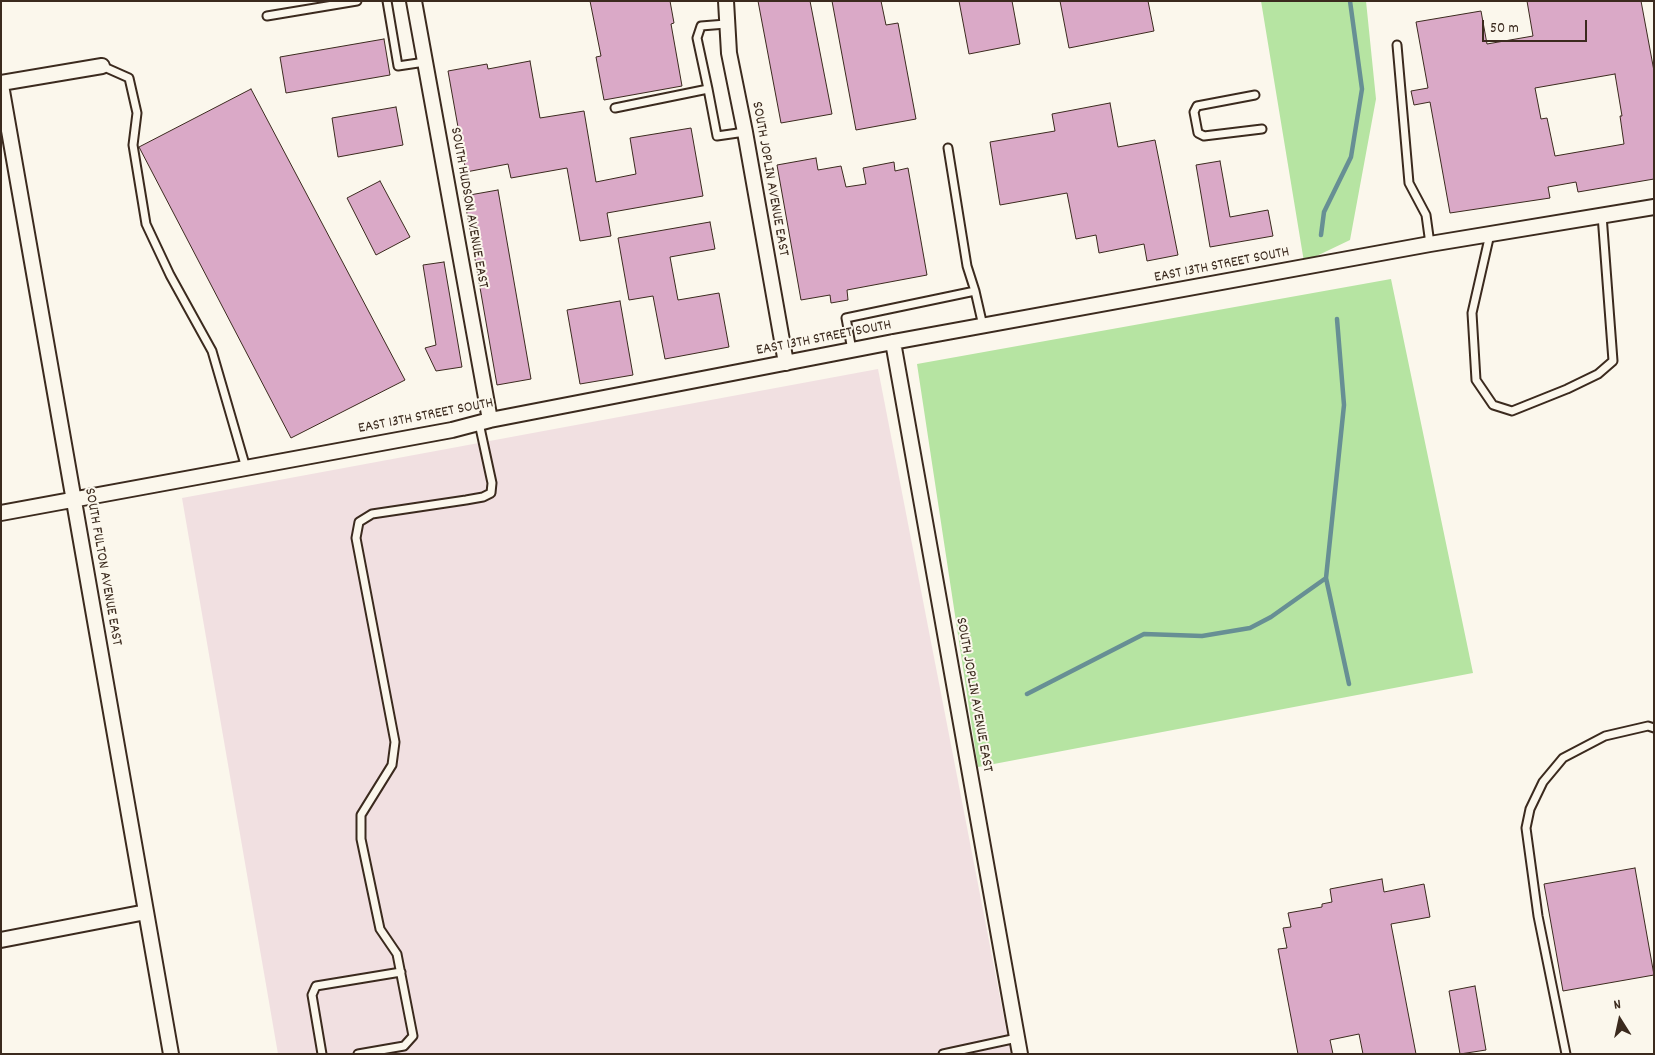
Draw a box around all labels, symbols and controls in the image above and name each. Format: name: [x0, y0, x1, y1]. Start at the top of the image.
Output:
scale bar: [1485, 10, 1590, 42]
text: 50 m: [1490, 18, 1519, 40]
street label: SOUTH JOPLIN AVENUE EAST: [747, 100, 791, 258]
street label: SOUTH HUDSON AVENUE EAST: [445, 126, 491, 290]
street label: EAST 13TH STREET SOUTH: [1153, 244, 1291, 288]
street label: EAST 13TH STREET SOUTH: [755, 317, 893, 361]
street label: EAST 13TH STREET SOUTH: [357, 395, 495, 439]
street label: SOUTH FULTON AVENUE EAST: [79, 487, 125, 647]
street label: SOUTH JOPLIN AVENUE EAST: [951, 616, 995, 774]
north arrow: [1595, 995, 1645, 1045]
text: N: [1612, 995, 1623, 1016]

